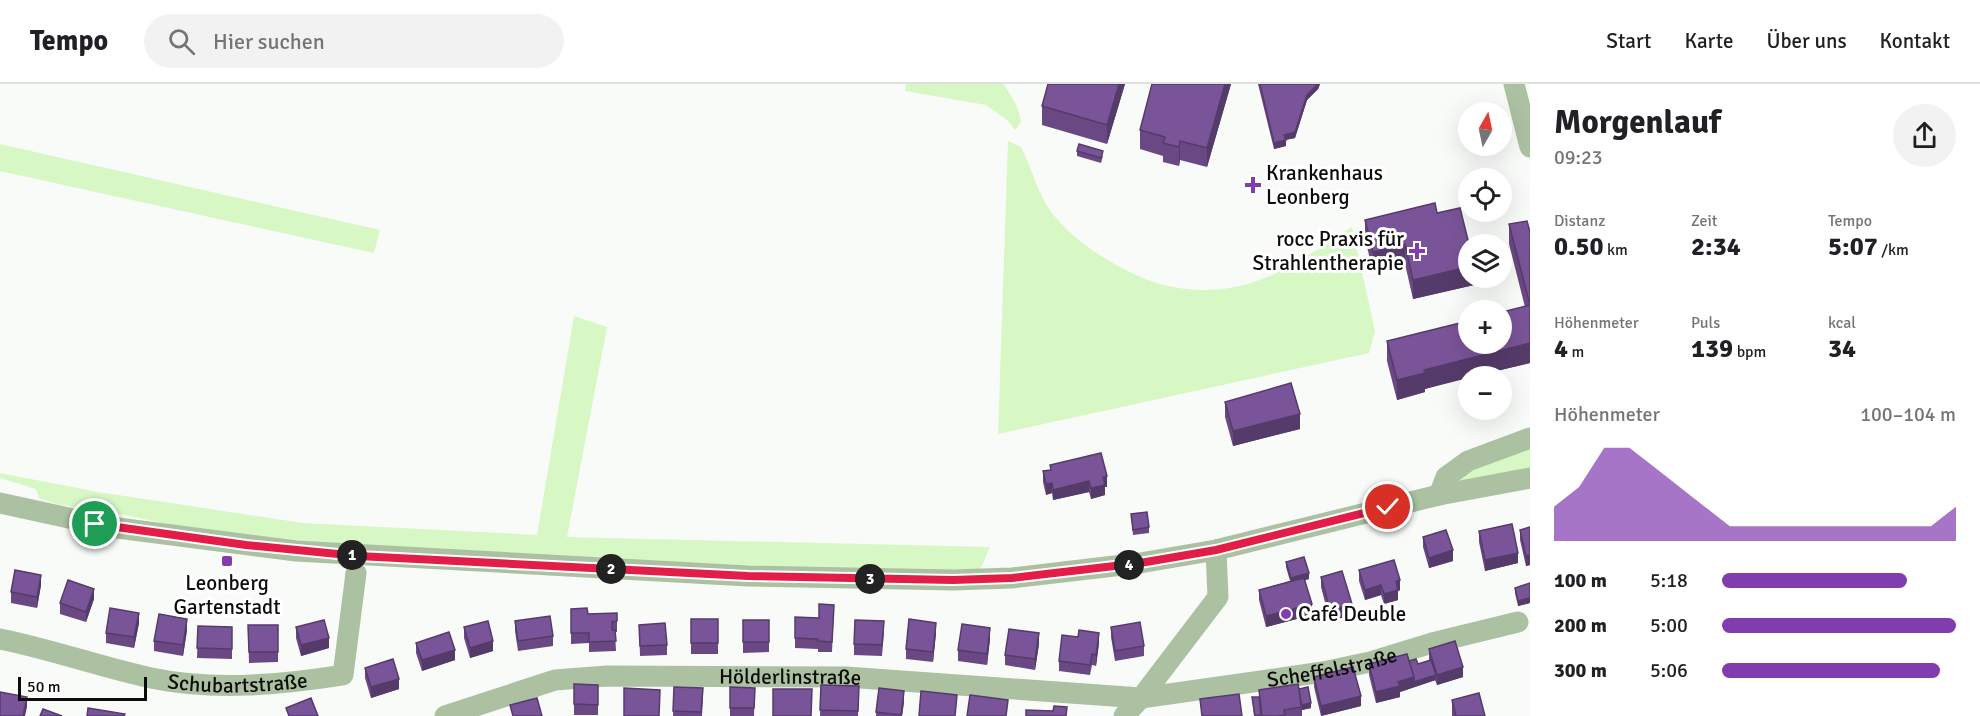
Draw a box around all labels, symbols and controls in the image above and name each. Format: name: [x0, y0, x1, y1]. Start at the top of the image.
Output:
search box: [144, 14, 564, 68]
text: Tempo: [30, 24, 108, 58]
icon: search: [165, 25, 198, 58]
text: Hier suchen: [213, 28, 325, 55]
text: Start: [1606, 28, 1651, 54]
text: Karte: [1684, 28, 1733, 54]
text: Über uns: [1766, 28, 1847, 54]
text: Kontakt: [1880, 28, 1950, 54]
north arrow: [1458, 102, 1512, 156]
map controls: [1458, 102, 1512, 420]
text: Morgenlauf: [1554, 102, 1721, 143]
button: share: [1893, 104, 1956, 167]
text: 09:23: [1554, 145, 1603, 170]
place label: Krankenhaus Leonberg: [1266, 160, 1383, 210]
button: locate: [1458, 168, 1512, 222]
marker: Krankenhaus Leonberg: [1244, 176, 1262, 194]
text: Distanz: [1554, 211, 1605, 231]
text: Zeit: [1691, 211, 1717, 231]
text: Tempo: [1828, 211, 1872, 231]
place label: rocc Praxis für Strahlentherapie: [1253, 226, 1404, 276]
text: 0.50: [1554, 231, 1604, 263]
text: 2:34: [1691, 231, 1741, 263]
text: 5:07: [1828, 231, 1878, 263]
button: layers: [1458, 234, 1512, 288]
text: km: [1604, 240, 1628, 260]
text: /km: [1878, 240, 1909, 260]
marker: rocc Praxis für Strahlentherapie: [1408, 242, 1426, 260]
button: +: [1458, 300, 1512, 354]
text: Höhenmeter: [1554, 313, 1639, 333]
text: Puls: [1691, 313, 1720, 333]
text: kcal: [1828, 313, 1856, 333]
text: 4: [1554, 333, 1568, 365]
text: 139: [1691, 333, 1733, 365]
text: 34: [1828, 333, 1856, 365]
text: m: [1568, 342, 1584, 362]
text: bpm: [1733, 342, 1766, 362]
button: −: [1458, 366, 1512, 420]
text: Höhenmeter: [1554, 402, 1660, 427]
text: 100–104 m: [1860, 402, 1956, 427]
pin: [1362, 481, 1413, 532]
icon: check: [1371, 490, 1404, 523]
pin: [69, 498, 120, 549]
icon: arrive: [78, 507, 111, 540]
pin: 1: [337, 540, 367, 570]
text: 1: [348, 545, 356, 565]
pin: 4: [1114, 550, 1144, 580]
marker: Leonberg Gartenstadt: [220, 554, 234, 568]
pin: 2: [596, 554, 626, 584]
text: 4: [1125, 555, 1133, 575]
text: 2: [607, 559, 615, 579]
pin: 3: [855, 564, 885, 594]
text: 100 m: [1554, 568, 1607, 593]
text: 5:18: [1650, 568, 1688, 593]
text: 3: [866, 569, 874, 589]
place label: Leonberg Gartenstadt: [173, 570, 281, 620]
place label: Café Deuble: [1298, 601, 1406, 627]
marker: Café Deuble: [1279, 607, 1293, 621]
text: 200 m: [1554, 613, 1607, 638]
text: 5:00: [1650, 613, 1688, 638]
street label: Scheffelstraße: [1265, 642, 1400, 693]
text: 300 m: [1554, 658, 1607, 683]
text: 5:06: [1650, 658, 1688, 683]
street label: Hölderlinstraße: [719, 663, 862, 691]
street label: Schubartstraße: [166, 667, 309, 698]
scale bar: [18, 674, 147, 702]
text: 50 m: [27, 677, 61, 697]

